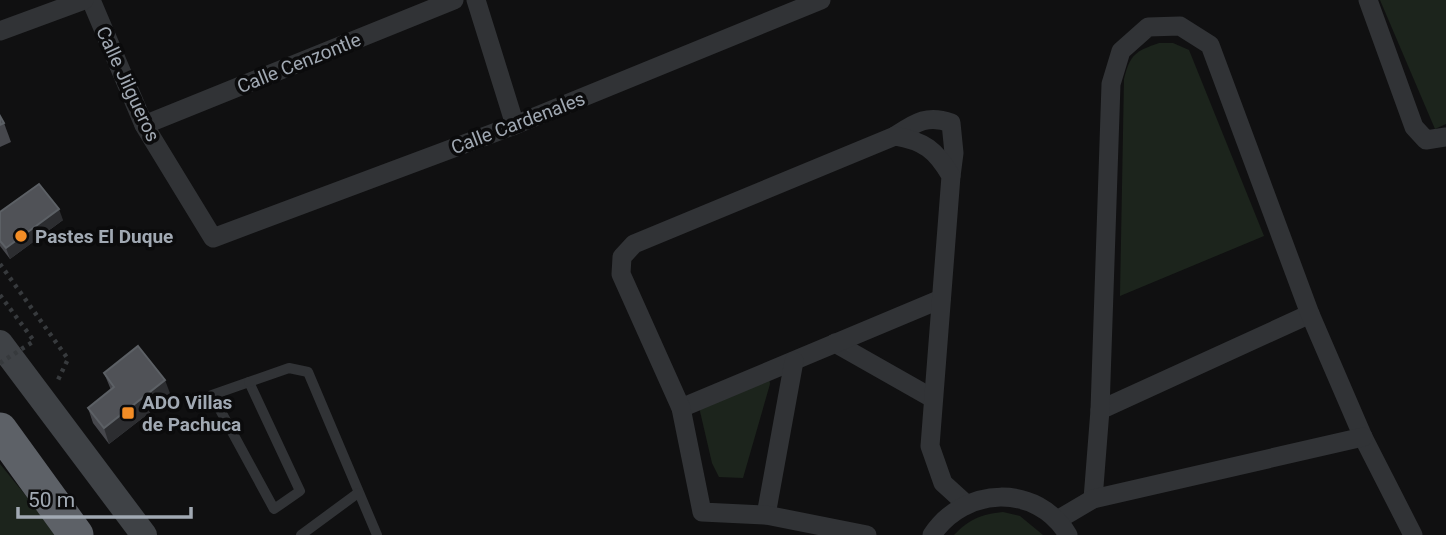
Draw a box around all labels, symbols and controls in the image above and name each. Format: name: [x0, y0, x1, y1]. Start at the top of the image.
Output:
street label: Calle Jilgueros: [91, 23, 165, 145]
street label: Calle Cenzontle: [234, 28, 364, 98]
street label: Calle Cardenales: [448, 87, 588, 159]
place label: Pastes El Duque: [35, 225, 173, 248]
marker: Pastes El Duque: [13, 228, 29, 244]
place label: ADO Villas de Pachuca: [142, 391, 241, 436]
marker: ADO Villas de Pachuca: [120, 405, 136, 421]
scale bar: [18, 476, 191, 520]
text: 50 m: [28, 488, 75, 512]

